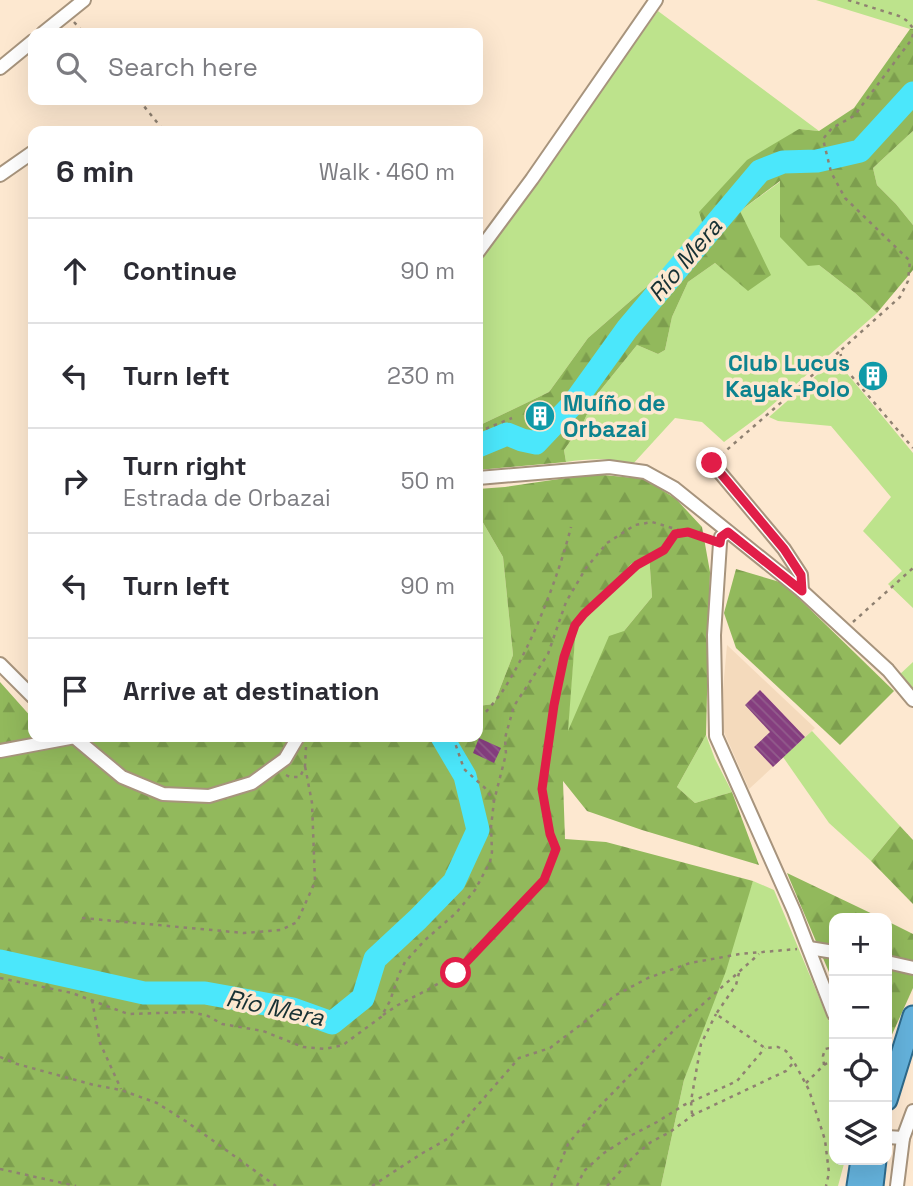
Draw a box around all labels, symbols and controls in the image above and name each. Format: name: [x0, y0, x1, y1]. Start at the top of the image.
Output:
search box: [28, 28, 483, 105]
icon: search: [52, 48, 90, 86]
text: Search here: [108, 50, 258, 84]
text: 6 min: [56, 152, 134, 191]
text: Walk · 460 m: [319, 157, 455, 187]
water label: Río Mera: [641, 211, 729, 308]
icon: ahead: [56, 252, 94, 290]
text: Continue: [123, 254, 237, 288]
text: 90 m: [400, 256, 455, 286]
place label: Club Lucus Kayak-Polo: [725, 348, 850, 404]
icon: left: [56, 357, 94, 395]
text: Turn left: [123, 359, 230, 393]
building icon: Club Lucus Kayak-Polo: [856, 359, 890, 393]
text: 230 m: [387, 361, 455, 391]
place label: Muíño de Orbazai: [563, 388, 666, 444]
building icon: Muíño de Orbazai: [523, 399, 557, 433]
route end: [696, 447, 727, 478]
text: Turn right: [123, 449, 247, 483]
icon: right: [56, 462, 94, 500]
text: 50 m: [401, 466, 455, 496]
text: Estrada de Orbazai: [123, 483, 331, 513]
icon: left: [56, 567, 94, 605]
text: Turn left: [123, 569, 230, 603]
text: 90 m: [400, 571, 455, 601]
icon: arrive: [56, 672, 94, 710]
text: Arrive at destination: [123, 674, 380, 708]
map controls: [829, 913, 892, 1165]
button: +: [829, 913, 892, 976]
route start: [440, 957, 471, 988]
button: −: [829, 976, 892, 1039]
water label: Río Mera: [223, 982, 327, 1033]
button: locate: [829, 1039, 892, 1102]
button: layers: [829, 1102, 892, 1165]

